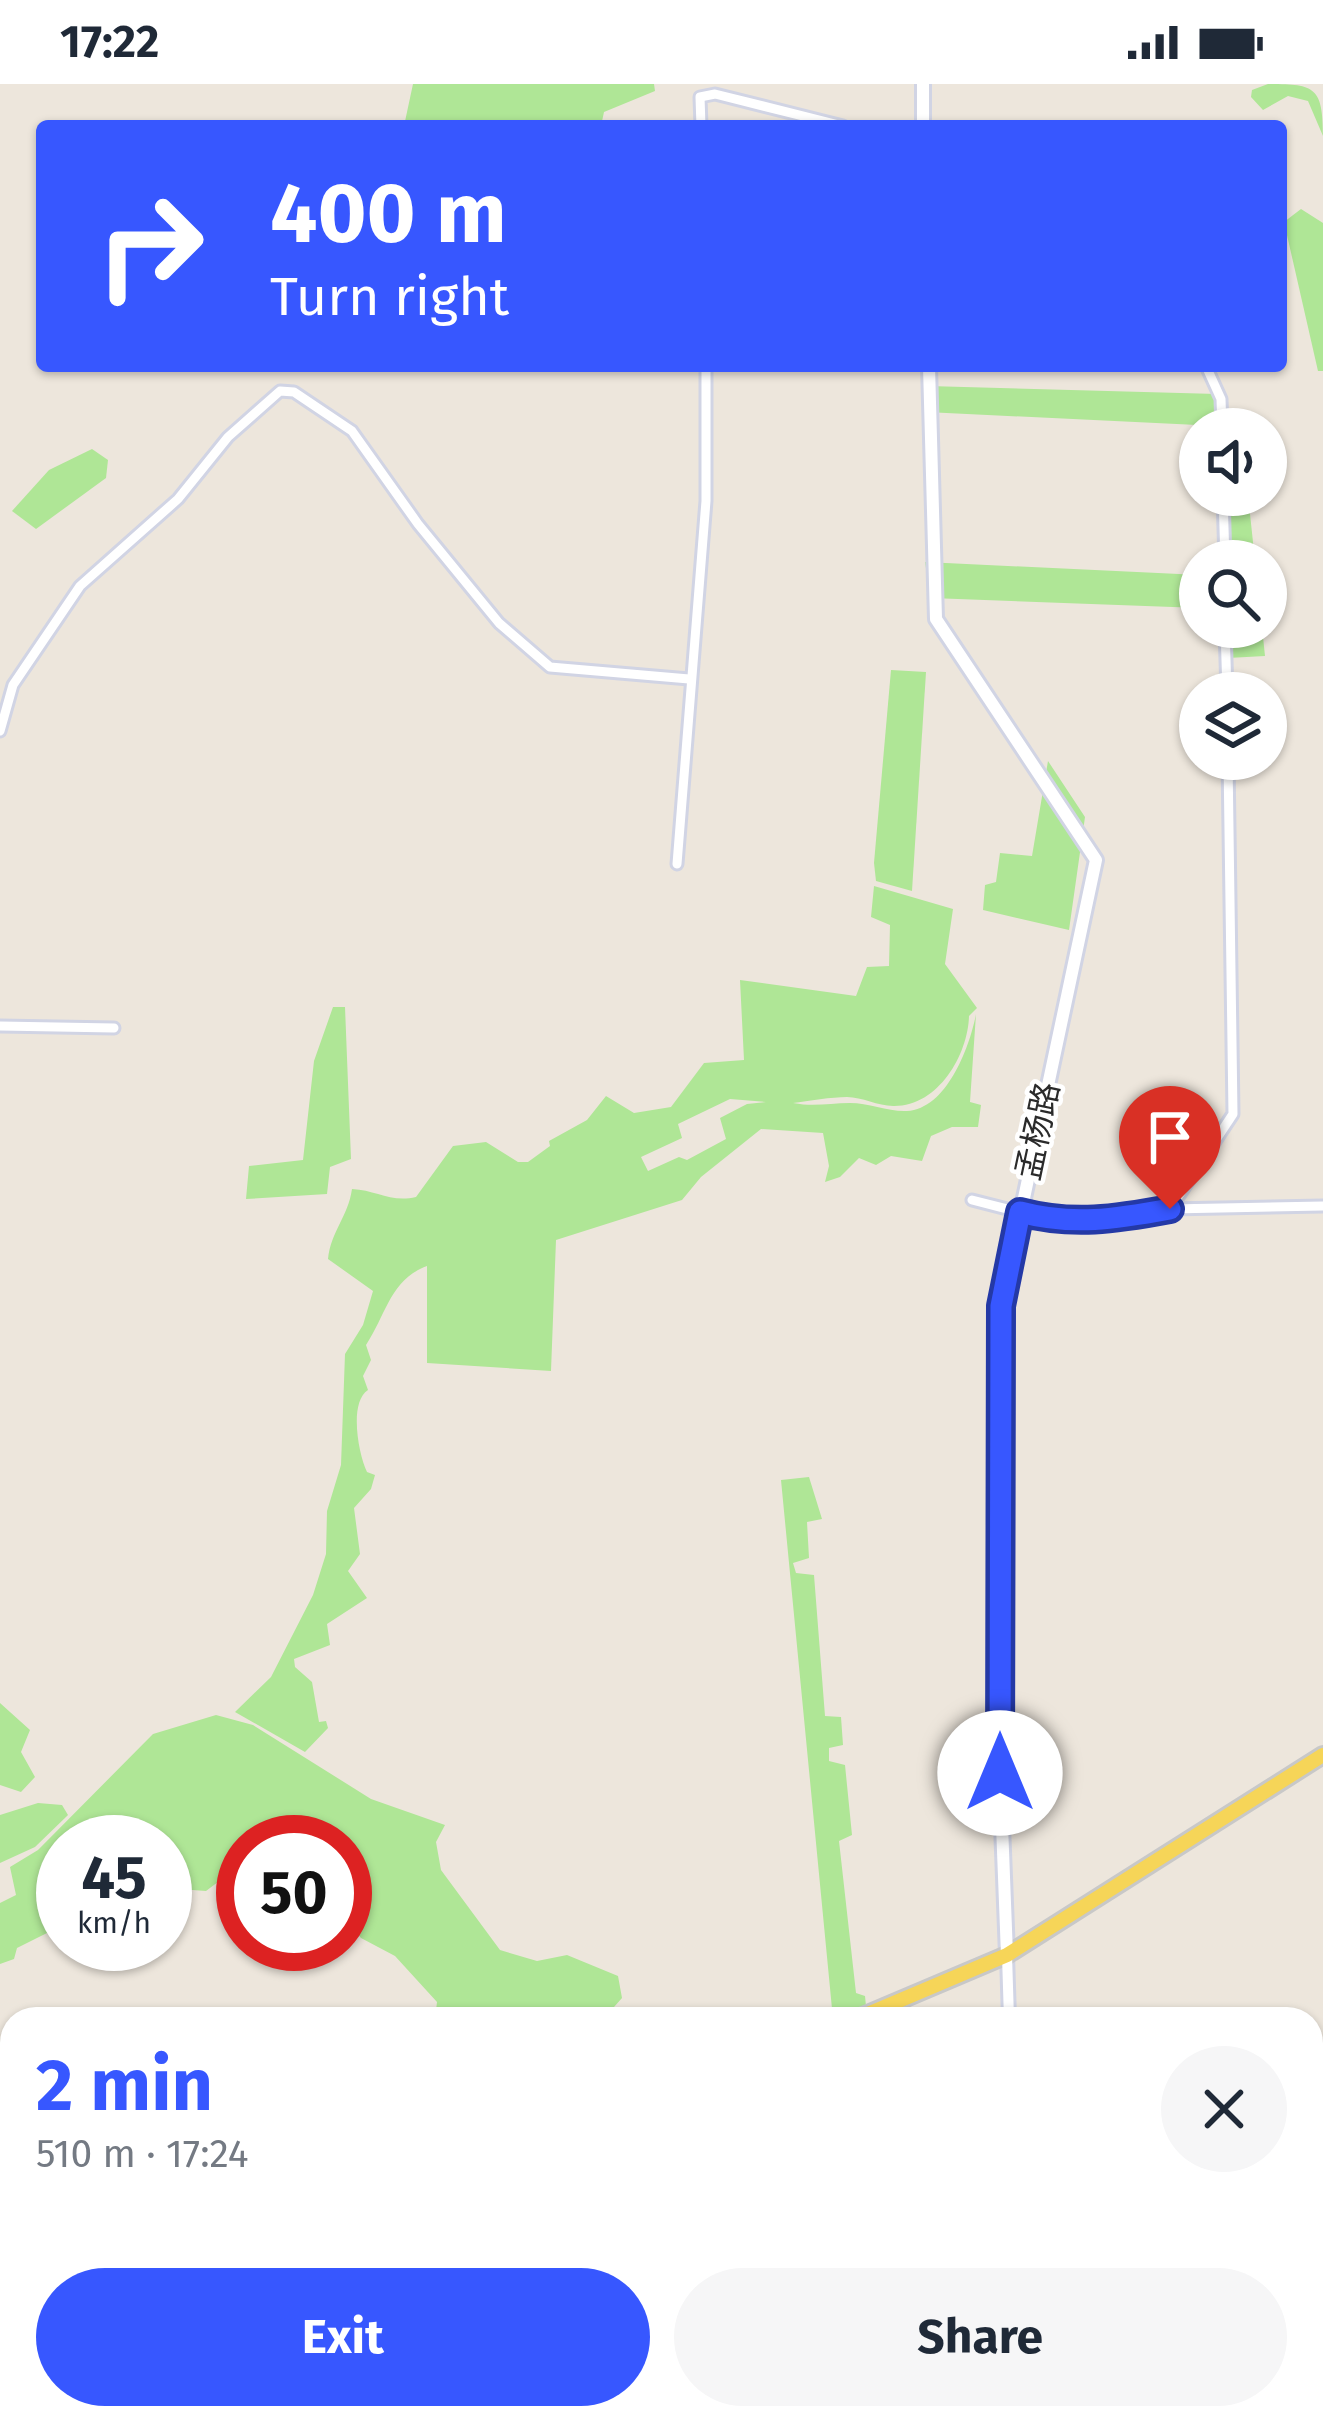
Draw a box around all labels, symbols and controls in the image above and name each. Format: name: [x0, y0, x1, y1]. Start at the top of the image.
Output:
text: 17:22: [60, 15, 159, 69]
text: 400 m: [270, 163, 507, 264]
icon: right: [72, 168, 228, 324]
text: Turn right: [270, 265, 509, 329]
map controls: [1179, 408, 1287, 780]
button: sound: [1179, 408, 1287, 516]
button: search: [1179, 540, 1287, 648]
button: layers: [1179, 672, 1287, 780]
street label: 孟杨路: [1008, 1078, 1068, 1184]
pin: [1119, 1086, 1221, 1209]
icon: arrive: [1137, 1104, 1203, 1170]
position arrow: [937, 1710, 1063, 1836]
speed limit sign: 50: [216, 1815, 372, 1971]
text: 45: [81, 1842, 147, 1914]
text: km/h: [77, 1905, 151, 1941]
text: 2 min: [36, 2043, 213, 2129]
button: close: [1161, 2046, 1287, 2172]
text: 510 m · 17:24: [36, 2131, 249, 2177]
button: Exit: [36, 2268, 650, 2406]
button: Share: [674, 2268, 1287, 2406]

